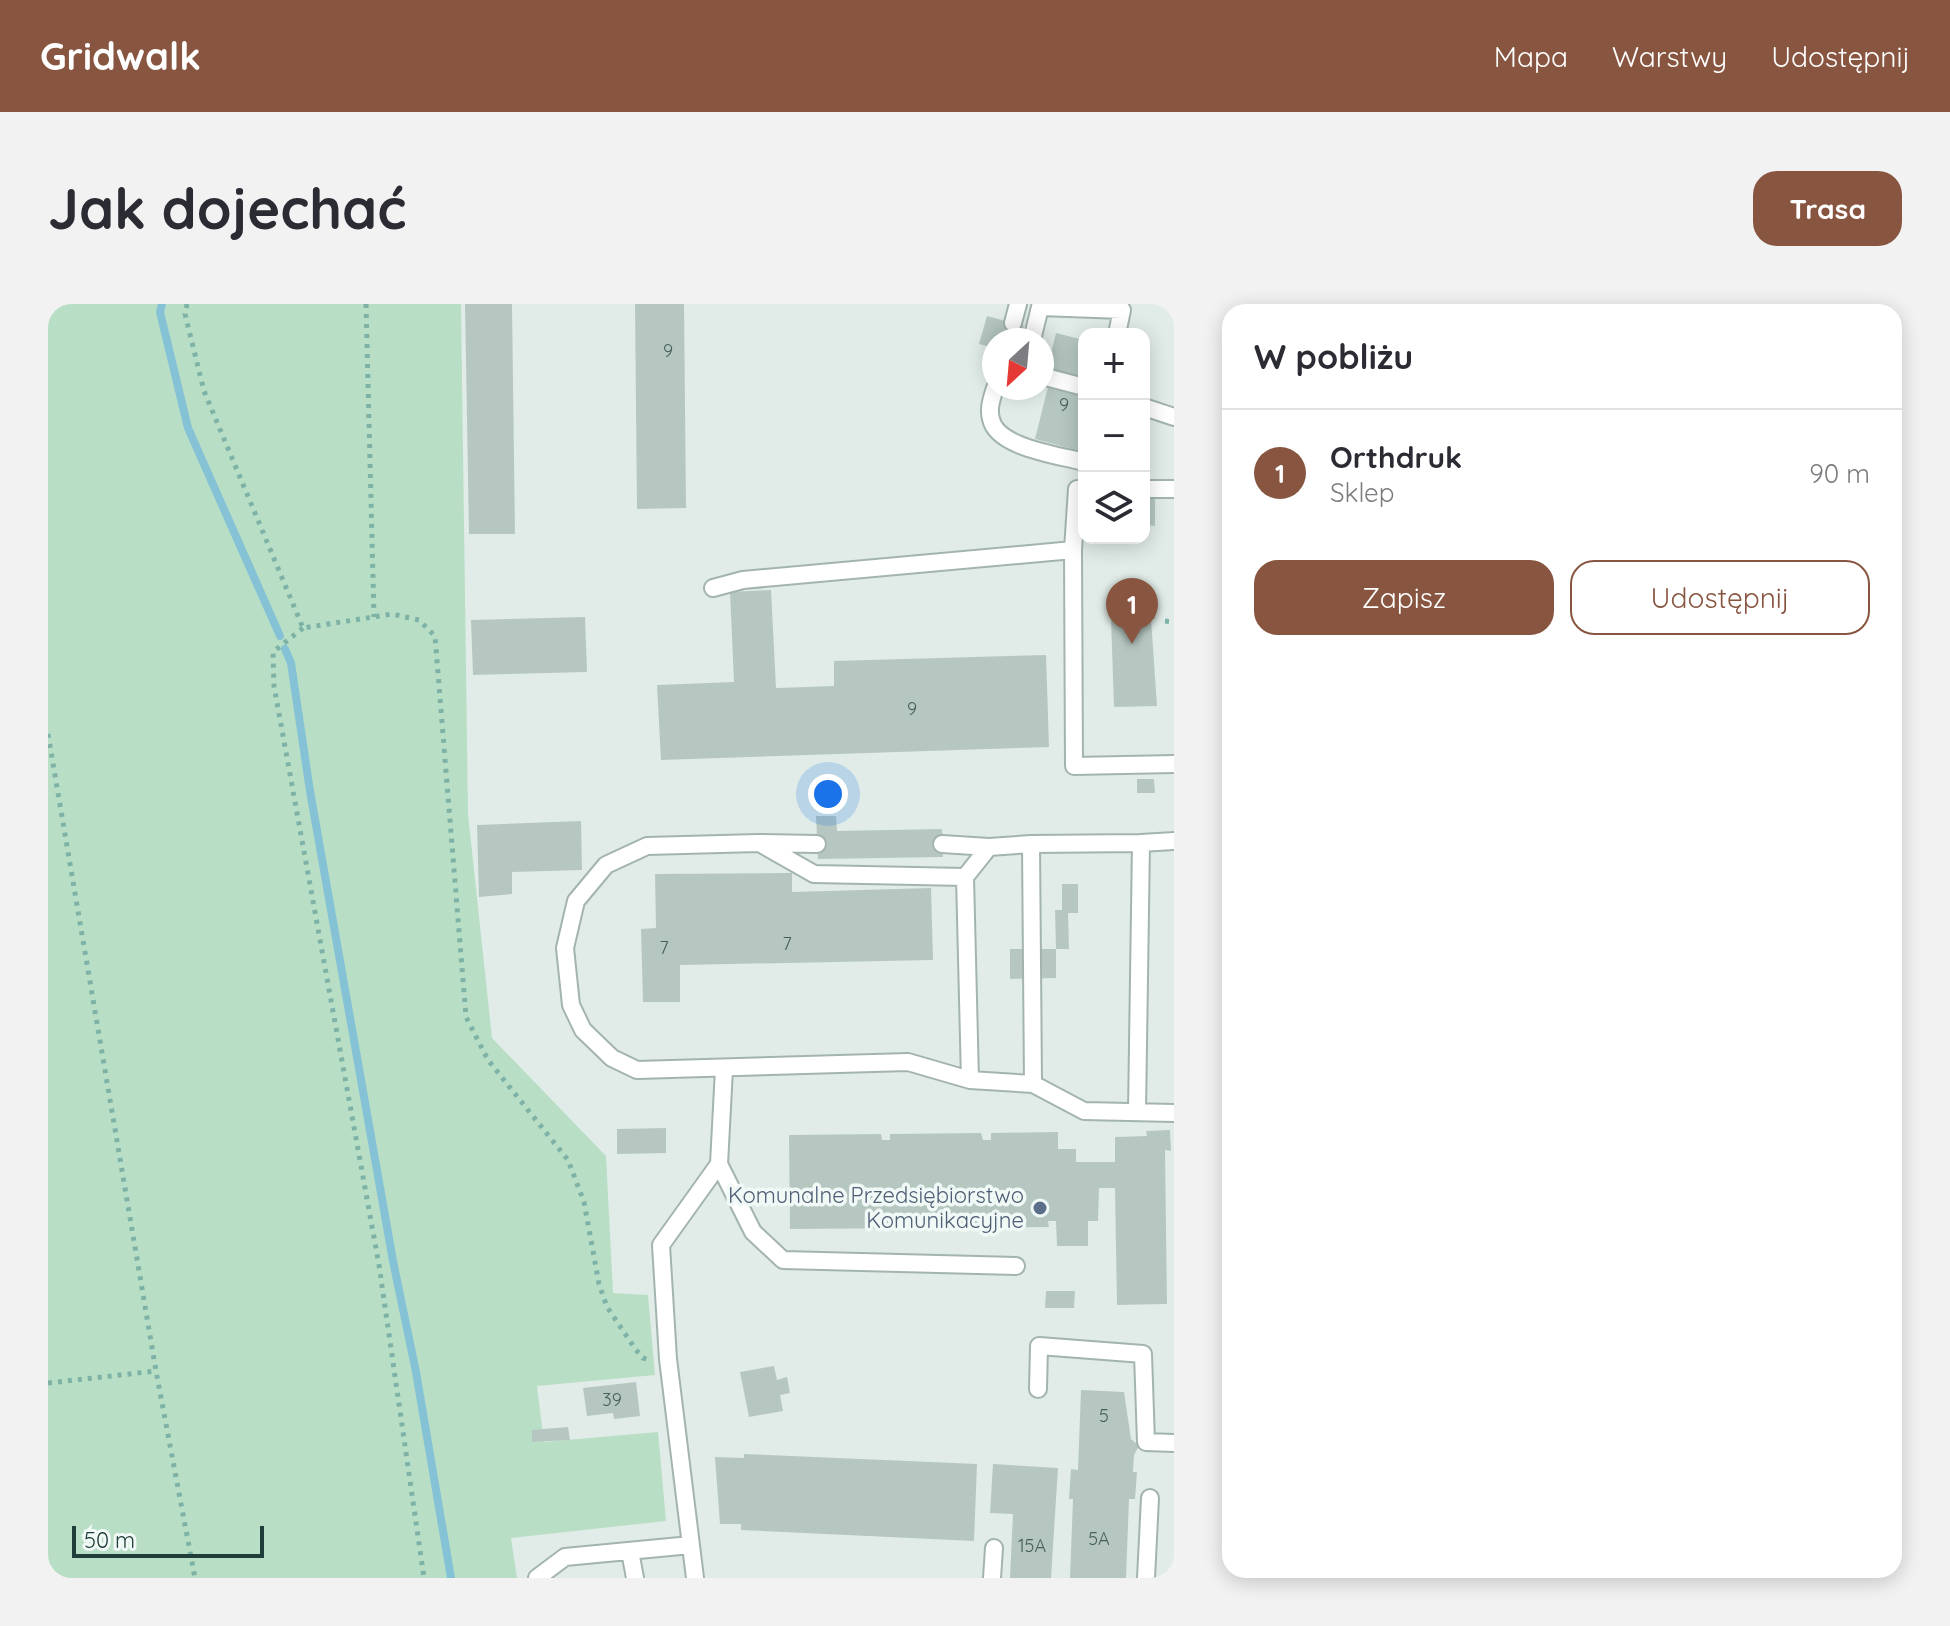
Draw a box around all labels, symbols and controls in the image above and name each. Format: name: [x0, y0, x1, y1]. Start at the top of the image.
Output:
text: Gridwalk: [40, 32, 201, 80]
text: Mapa: [1494, 39, 1568, 74]
text: Warstwy: [1612, 39, 1727, 74]
text: Udostępnij: [1771, 39, 1910, 74]
button: Trasa: [1753, 171, 1902, 246]
text: Jak dojechać: [48, 173, 406, 243]
north arrow: [982, 328, 1054, 400]
map controls: [1078, 328, 1150, 544]
button: +: [1078, 328, 1150, 400]
text: W pobliżu: [1254, 335, 1413, 378]
house number: 9: [663, 339, 673, 362]
house number: 9: [1059, 393, 1069, 416]
button: −: [1078, 400, 1150, 472]
text: Orthdruk: [1330, 438, 1462, 476]
text: 1: [1275, 457, 1285, 490]
text: 90 m: [1809, 457, 1870, 490]
button: layers: [1078, 472, 1150, 544]
text: Sklep: [1330, 476, 1395, 509]
button: Zapisz: [1254, 560, 1554, 635]
button: Udostępnij: [1570, 560, 1870, 635]
pin: 1: [1106, 578, 1158, 644]
house number: 9: [907, 697, 917, 720]
your location: [808, 774, 848, 814]
house number: 7: [782, 932, 792, 955]
house number: 7: [659, 936, 669, 959]
place label: Komunalne Przedsiębiorstwo Komunikacyjne: [728, 1181, 1024, 1234]
marker: Komunalne Przedsiębiorstwo Komunikacyjne: [1031, 1199, 1049, 1217]
house number: 39: [602, 1388, 622, 1411]
house number: 5: [1099, 1404, 1109, 1427]
scale bar: [72, 1522, 264, 1558]
text: 50 m: [84, 1526, 135, 1554]
house number: 5A: [1088, 1527, 1110, 1550]
house number: 15A: [1018, 1534, 1046, 1557]

